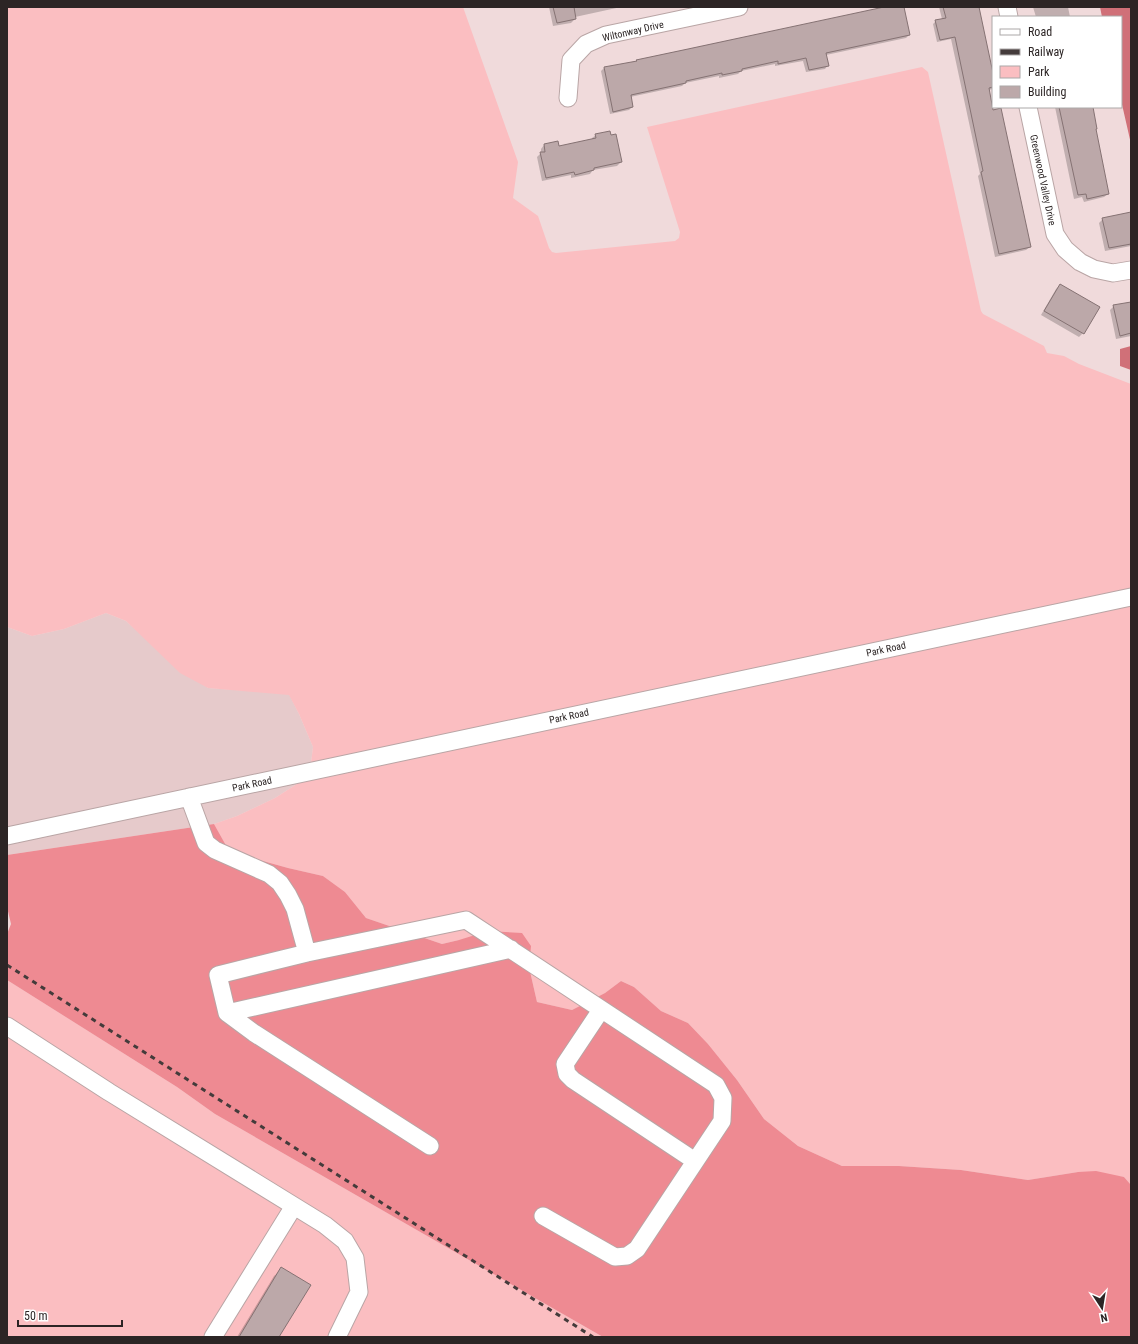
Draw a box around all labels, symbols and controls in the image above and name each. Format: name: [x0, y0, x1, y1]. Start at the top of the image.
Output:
legend: [992, 16, 1122, 108]
street label: Wiltonway Drive: [601, 19, 665, 43]
text: Road: [1028, 25, 1052, 39]
text: Railway: [1028, 45, 1064, 59]
text: Park: [1028, 65, 1050, 79]
text: Building: [1028, 85, 1066, 99]
street label: Greenwood Valley Drive: [1028, 134, 1058, 227]
street label: Park Road: [865, 639, 907, 659]
street label: Park Road: [548, 706, 590, 726]
street label: Park Road: [231, 774, 273, 794]
north arrow: [1082, 1288, 1122, 1328]
scale bar: [18, 1302, 122, 1328]
text: 50 m: [24, 1309, 48, 1323]
text: N: [1099, 1310, 1109, 1324]

